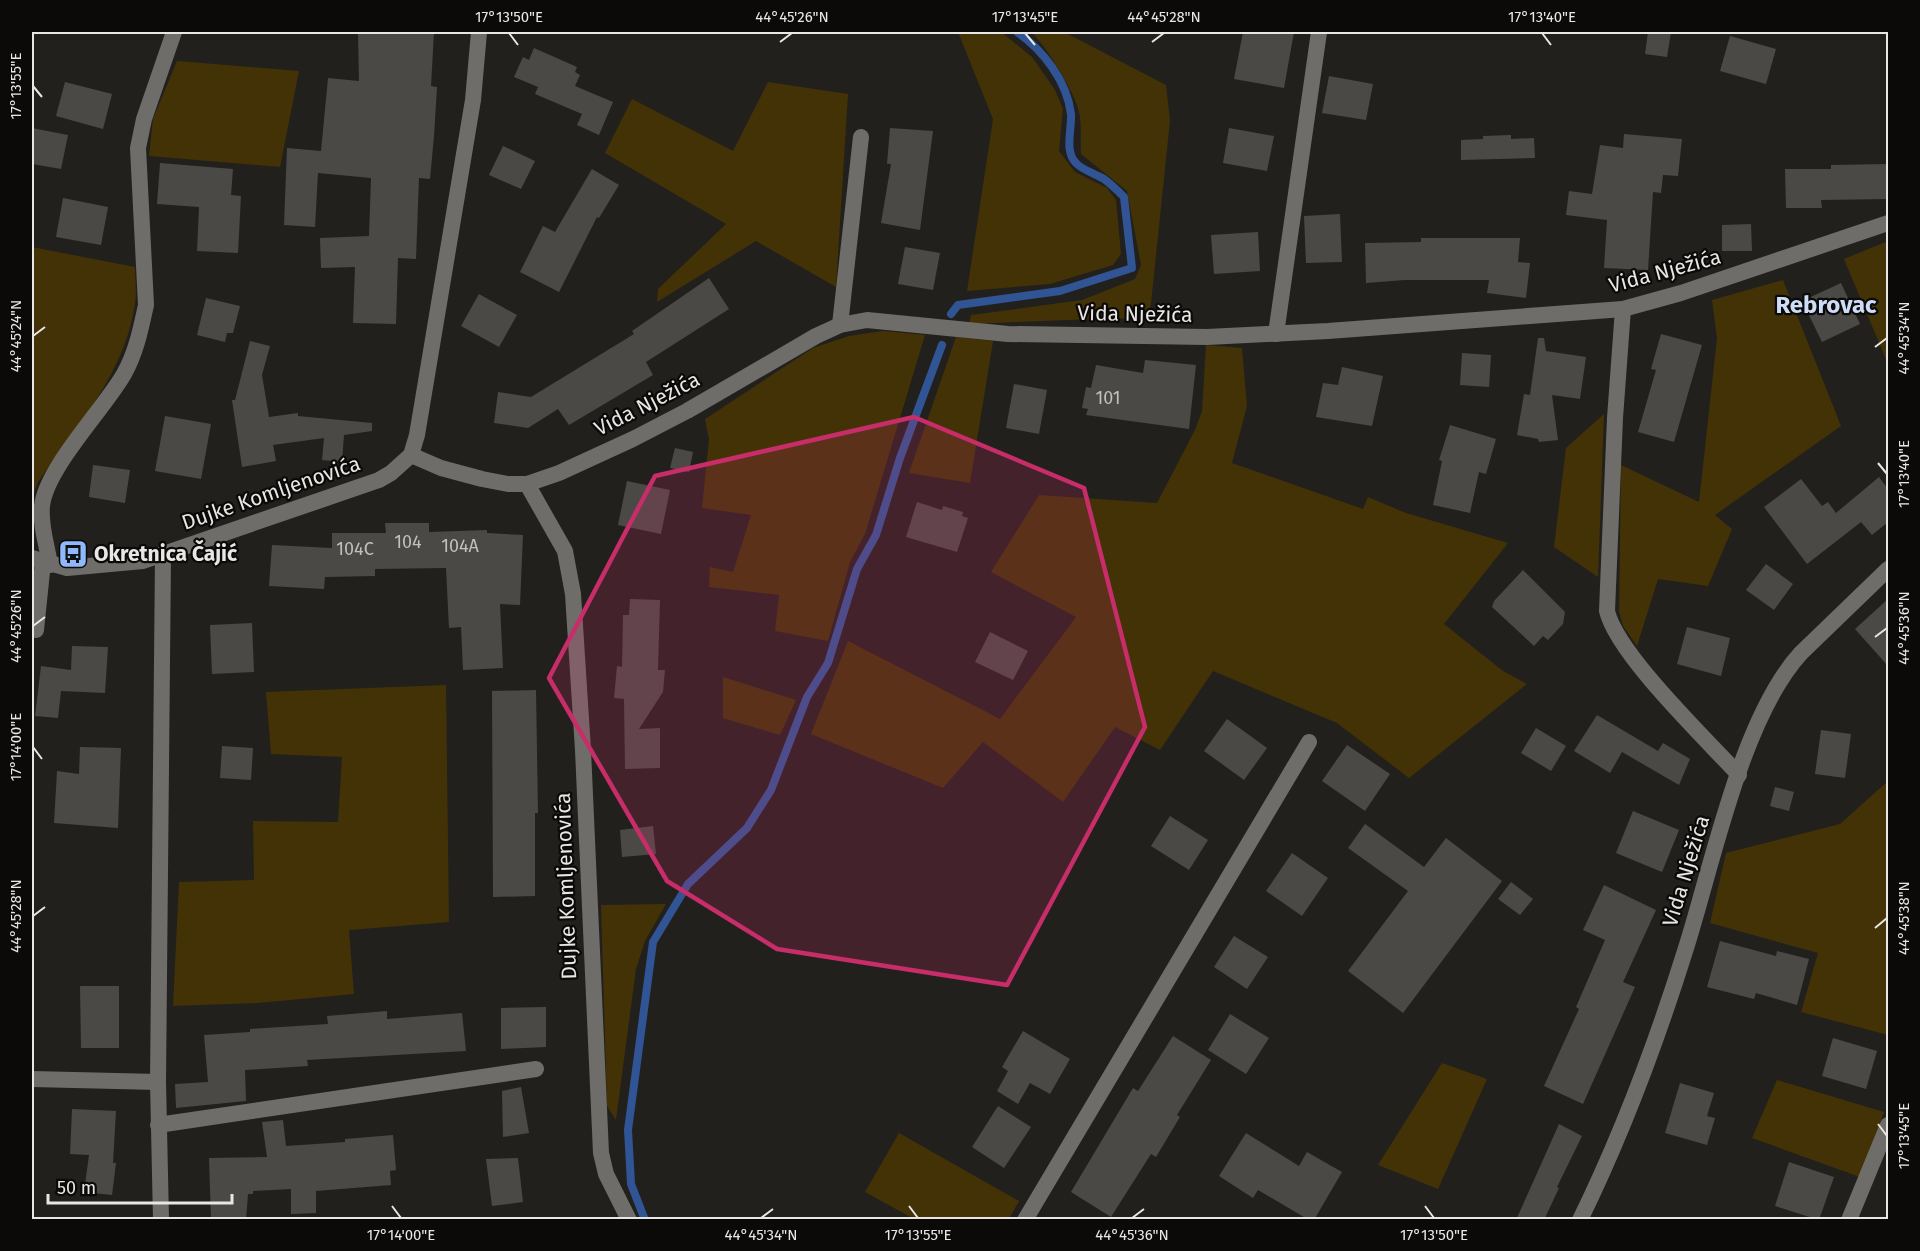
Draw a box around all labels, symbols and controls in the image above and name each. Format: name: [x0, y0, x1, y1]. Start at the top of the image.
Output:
text: 17°13'50"E: [475, 8, 543, 26]
text: 44°45'26"N: [755, 8, 829, 26]
text: 17°13'45"E: [992, 8, 1058, 26]
text: 44°45'28"N: [1127, 8, 1201, 26]
text: 17°13'40"E: [1508, 8, 1576, 26]
text: 17°13'55"E: [7, 53, 25, 119]
street label: Vida Nježića: [1606, 244, 1724, 298]
district label: Rebrovac: [1775, 291, 1877, 319]
text: 44°45'24"N: [7, 300, 25, 372]
street label: Vida Nježića: [1077, 300, 1193, 328]
text: 44°45'34"N: [1895, 302, 1913, 374]
street label: Vida Nježića: [590, 366, 704, 442]
house number: 101: [1095, 387, 1121, 409]
text: 17°13'40"E: [1895, 440, 1913, 508]
street label: Dujke Komljenovića: [178, 450, 364, 536]
house number: 104: [394, 531, 422, 553]
house number: 104A: [441, 535, 480, 557]
bus stop icon: Okretnica Čajić: [57, 538, 89, 570]
house number: 104C: [336, 538, 374, 560]
place label: Okretnica Čajić: [94, 539, 237, 567]
text: 44°45'26"N: [7, 589, 25, 663]
text: 44°45'36"N: [1895, 591, 1913, 665]
text: 17°14'00"E: [7, 713, 25, 781]
street label: Dujke Komljenovića: [550, 792, 582, 980]
street label: Vida Nježića: [1657, 812, 1715, 930]
text: 44°45'28"N: [7, 879, 25, 953]
text: 44°45'38"N: [1895, 881, 1913, 955]
text: 17°13'45"E: [1895, 1103, 1913, 1169]
scale bar: [48, 1167, 232, 1205]
text: 50 m: [57, 1177, 96, 1199]
text: 17°14'00"E: [367, 1226, 435, 1244]
text: 44°45'34"N: [725, 1226, 797, 1244]
text: 17°13'55"E: [885, 1226, 951, 1244]
text: 44°45'36"N: [1095, 1226, 1169, 1244]
text: 17°13'50"E: [1400, 1226, 1468, 1244]

